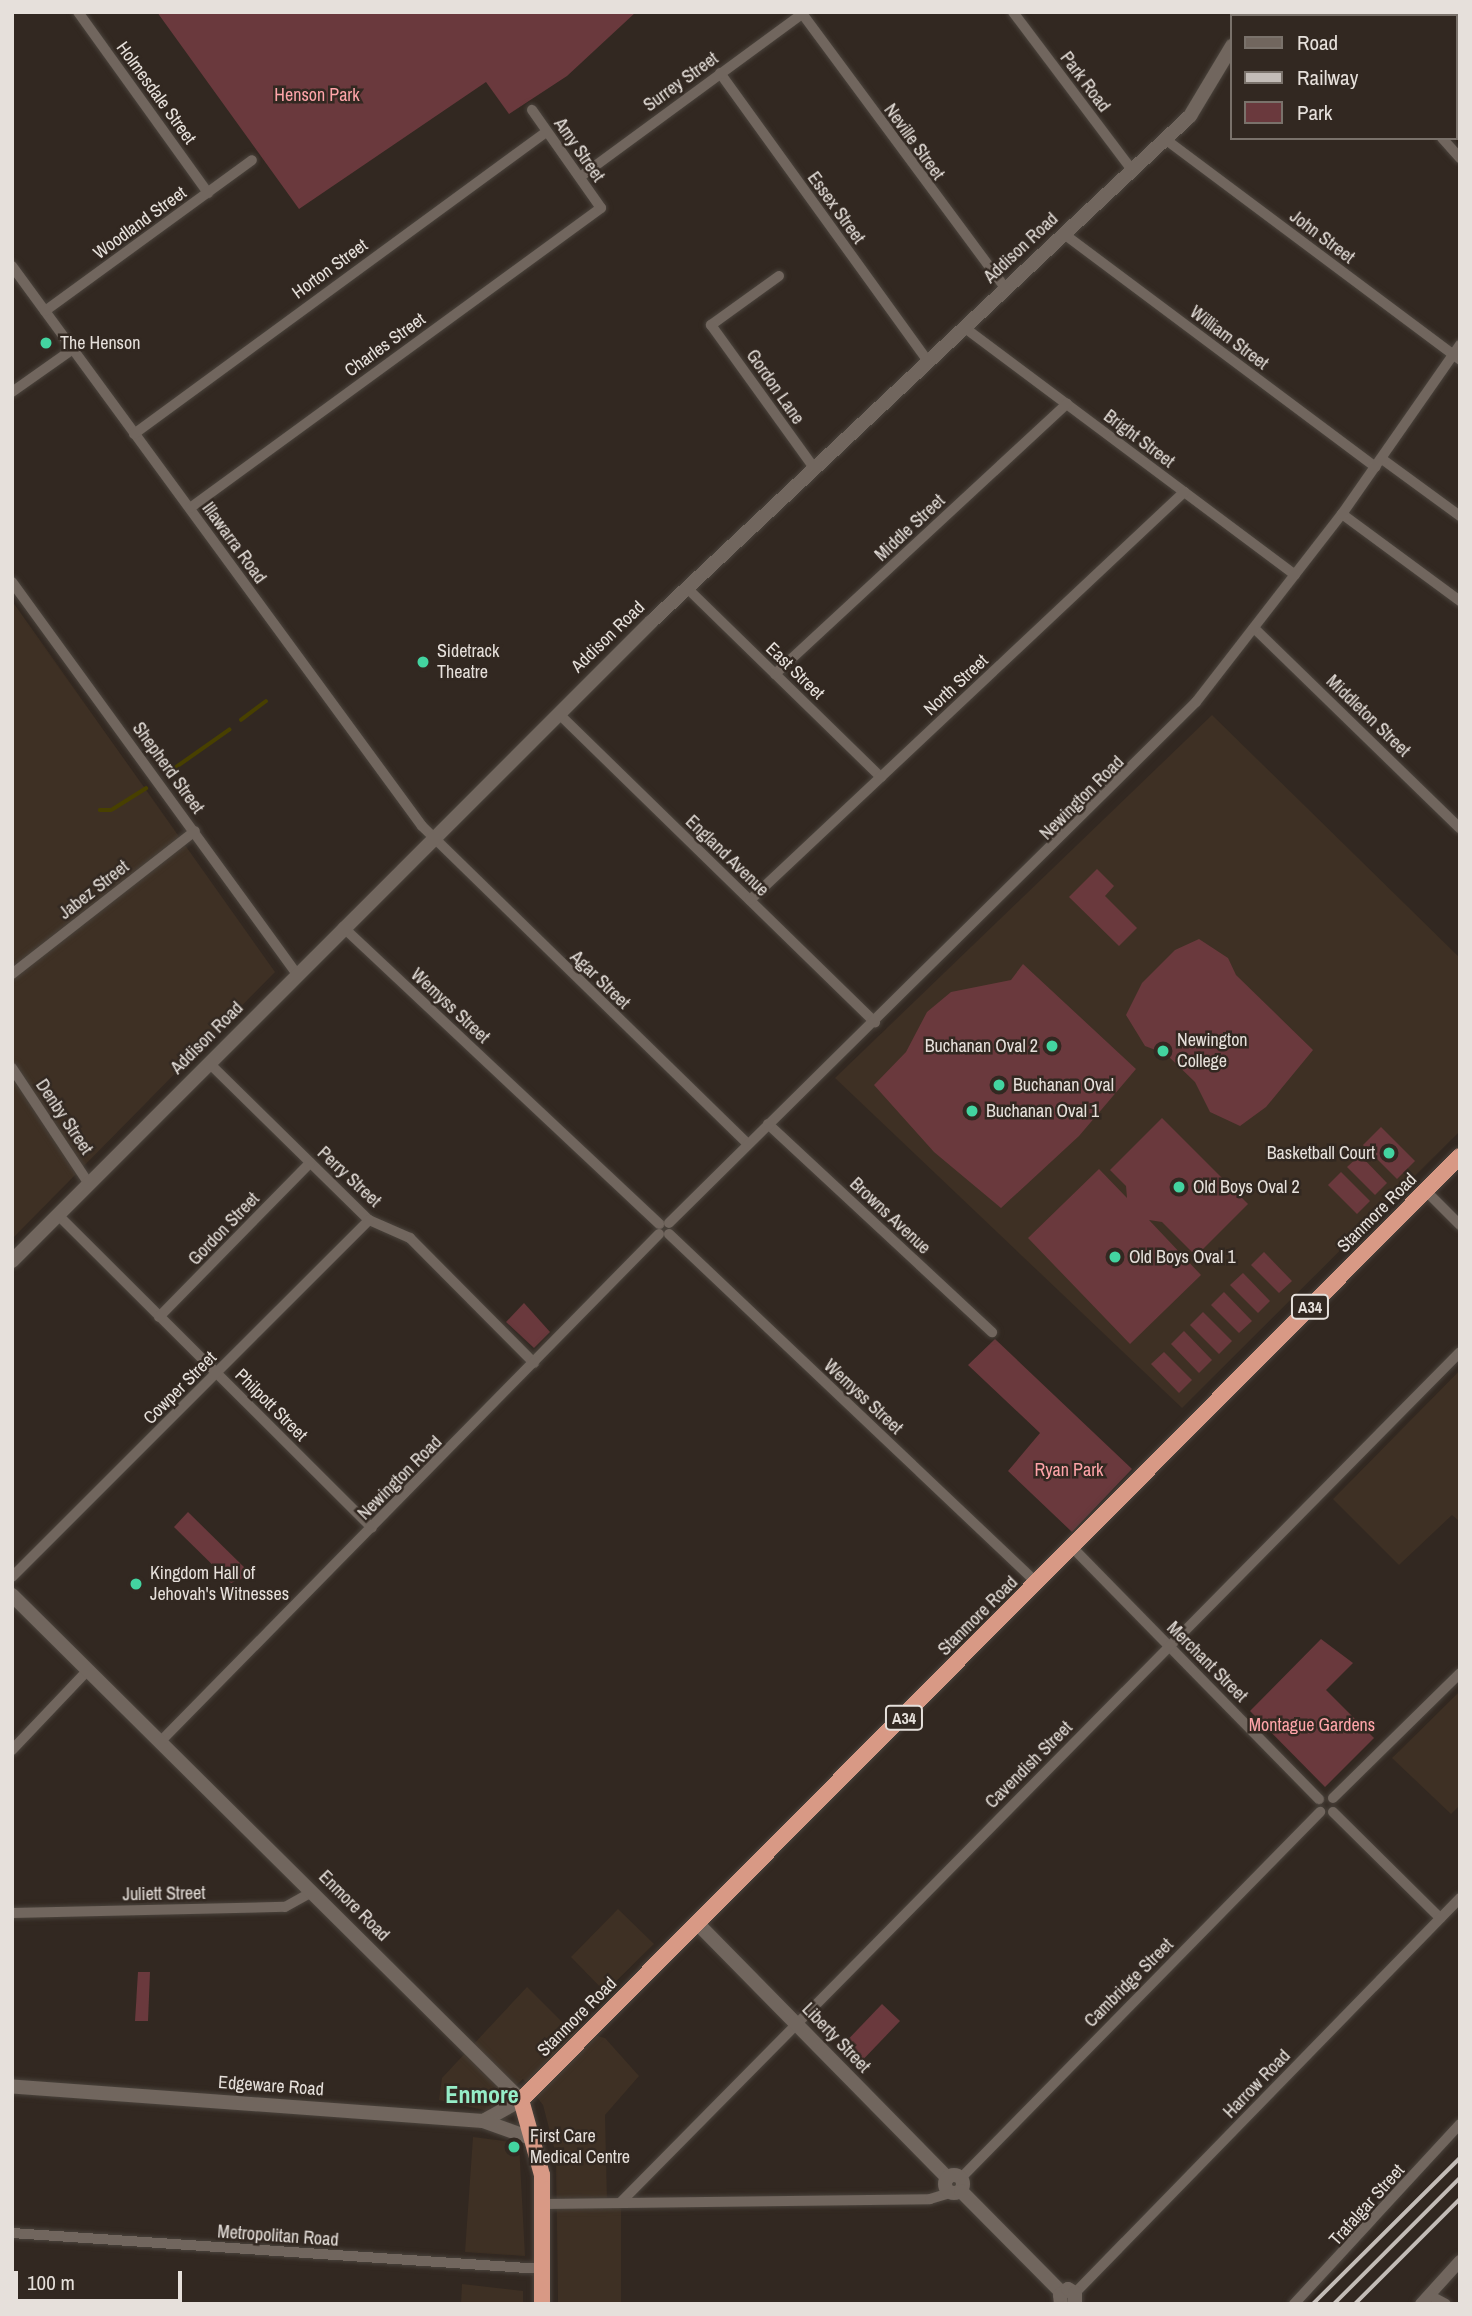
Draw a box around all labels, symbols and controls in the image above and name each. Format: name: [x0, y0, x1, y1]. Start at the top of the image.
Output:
legend: [1230, 14, 1458, 140]
text: Road: [1297, 28, 1338, 57]
street label: Holmesdale Street: [112, 38, 200, 148]
street label: Surrey Street: [639, 48, 723, 116]
street label: Park Road: [1055, 48, 1115, 116]
text: Railway: [1297, 63, 1358, 92]
park label: Henson Park: [274, 84, 360, 106]
text: Park: [1297, 98, 1332, 127]
street label: Neville Street: [879, 100, 949, 184]
street label: Amy Street: [549, 114, 609, 186]
street label: Essex Street: [803, 168, 869, 248]
street label: Woodland Street: [89, 182, 191, 264]
street label: John Street: [1285, 206, 1359, 268]
street label: Addison Road: [979, 208, 1063, 288]
street label: Horton Street: [288, 234, 372, 304]
street label: William Street: [1185, 301, 1273, 375]
street label: Charles Street: [340, 309, 430, 381]
place label: The Henson: [60, 332, 140, 354]
marker: The Henson: [38, 335, 54, 351]
street label: Gordon Lane: [741, 346, 809, 428]
street label: Bright Street: [1099, 405, 1179, 473]
street label: Middle Street: [871, 490, 949, 566]
street label: Illawarra Road: [197, 498, 271, 588]
street label: Addison Road: [567, 597, 649, 677]
street label: East Street: [761, 638, 829, 704]
place label: Sidetrack Theatre: [437, 641, 499, 684]
street label: North Street: [920, 650, 992, 720]
marker: Sidetrack Theatre: [415, 654, 431, 670]
street label: Middleton Street: [1322, 671, 1414, 761]
street label: Shepherd Street: [128, 718, 208, 818]
street label: Newington Road: [1035, 751, 1129, 845]
street label: England Avenue: [681, 811, 773, 901]
street label: Jabez Street: [55, 856, 133, 924]
street label: Agar Street: [566, 946, 634, 1014]
street label: Wemyss Street: [406, 964, 494, 1048]
street label: Addison Road: [166, 997, 248, 1079]
place label: Newington College: [1177, 1030, 1248, 1072]
place label: Buchanan Oval 2: [925, 1035, 1038, 1057]
marker: Buchanan Oval 2: [1044, 1038, 1060, 1054]
marker: Newington College: [1155, 1043, 1171, 1059]
place label: Buchanan Oval: [1013, 1074, 1114, 1096]
street label: Denby Street: [31, 1075, 97, 1159]
marker: Buchanan Oval: [991, 1077, 1007, 1093]
place label: Buchanan Oval 1: [986, 1100, 1099, 1122]
marker: Buchanan Oval 1: [964, 1103, 980, 1119]
street label: Perry Street: [313, 1142, 385, 1212]
place label: Basketball Court: [1267, 1142, 1375, 1164]
marker: Basketball Court: [1381, 1145, 1397, 1161]
street label: Stanmore Road: [1333, 1169, 1421, 1257]
street label: Browns Avenue: [845, 1173, 935, 1259]
place label: Old Boys Oval 2: [1193, 1176, 1300, 1198]
marker: Old Boys Oval 2: [1171, 1179, 1187, 1195]
street label: Gordon Street: [184, 1188, 264, 1270]
place label: Old Boys Oval 1: [1129, 1246, 1236, 1268]
marker: Old Boys Oval 1: [1107, 1249, 1123, 1265]
road number: A34: [1291, 1294, 1329, 1320]
street label: Cowper Street: [139, 1347, 221, 1429]
street label: Wemyss Street: [819, 1355, 907, 1439]
street label: Philpott Street: [230, 1364, 312, 1446]
street label: Newington Road: [353, 1431, 447, 1525]
park label: Ryan Park: [1035, 1459, 1103, 1481]
place label: Kingdom Hall of Jehovah's Witnesses: [150, 1563, 289, 1606]
street label: Stanmore Road: [934, 1572, 1022, 1660]
marker: Kingdom Hall of Jehovah's Witnesses: [128, 1576, 144, 1592]
street label: Merchant Street: [1162, 1617, 1252, 1707]
road number: A34: [885, 1706, 923, 1730]
park label: Montague Gardens: [1249, 1714, 1375, 1736]
street label: Cavendish Street: [981, 1717, 1077, 1813]
street label: Enmore Road: [314, 1866, 394, 1946]
street label: Juliett Street: [122, 1882, 206, 1906]
street label: Cambridge Street: [1080, 1934, 1178, 2032]
street label: Stanmore Road: [533, 1973, 621, 2061]
street label: Liberty Street: [797, 1999, 875, 2077]
street label: Harrow Road: [1219, 2045, 1295, 2123]
street label: Edgeware Road: [217, 2072, 325, 2100]
district label: Enmore: [445, 2081, 519, 2109]
place label: First Care Medical Centre: [530, 2126, 630, 2168]
marker: First Care Medical Centre: [504, 2137, 524, 2157]
street label: Trafalgar Street: [1325, 2160, 1409, 2250]
street label: Metropolitan Road: [217, 2221, 339, 2251]
scale bar: [18, 2256, 186, 2300]
text: 100 m: [27, 2268, 75, 2297]

